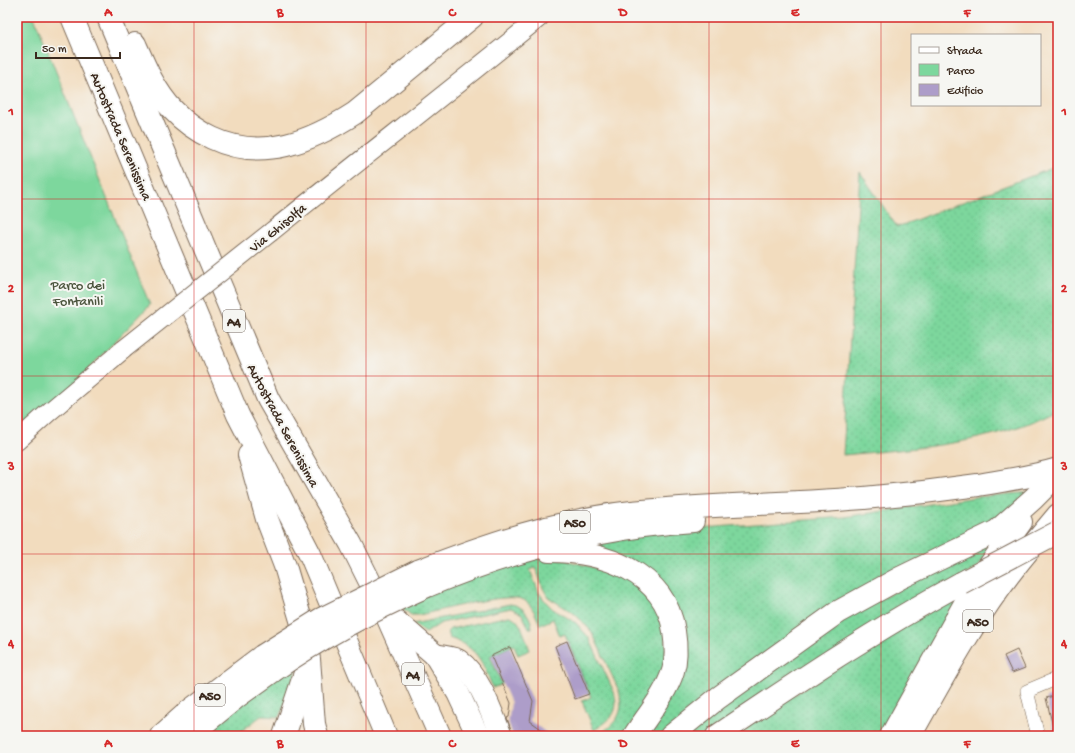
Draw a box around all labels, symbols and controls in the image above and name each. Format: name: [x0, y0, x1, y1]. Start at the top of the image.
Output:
text: A: [103, 6, 113, 21]
text: B: [276, 6, 285, 21]
text: C: [447, 6, 457, 21]
text: D: [618, 6, 628, 21]
text: E: [791, 6, 800, 21]
text: F: [963, 6, 972, 21]
scale bar: [36, 34, 120, 60]
legend: [911, 34, 1041, 106]
text: 50 m: [42, 43, 67, 57]
text: Strada: [947, 45, 982, 59]
text: Parco: [946, 65, 975, 79]
street label: Autostrada Serenissima: [85, 70, 155, 205]
text: Edificio: [947, 85, 983, 99]
text: 1: [7, 105, 14, 120]
text: 1: [1060, 105, 1067, 120]
street label: Via Ghisolfa: [246, 200, 312, 258]
park label: Parco dei Fontanili: [50, 278, 105, 311]
text: 2: [8, 282, 15, 297]
text: 2: [1061, 282, 1068, 297]
road number: A4: [223, 310, 245, 332]
street label: Autostrada Serenissima: [242, 362, 322, 492]
text: 3: [7, 460, 15, 475]
text: 3: [1060, 460, 1068, 475]
road number: A50: [560, 511, 590, 533]
road number: A50: [963, 610, 993, 632]
text: 4: [7, 637, 15, 652]
text: 4: [1060, 637, 1068, 652]
road number: A4: [402, 663, 424, 685]
road number: A50: [195, 684, 225, 706]
text: A: [103, 737, 113, 752]
text: B: [276, 737, 285, 752]
text: C: [447, 737, 457, 752]
text: D: [618, 737, 628, 752]
text: E: [791, 737, 800, 752]
text: F: [963, 737, 972, 752]

